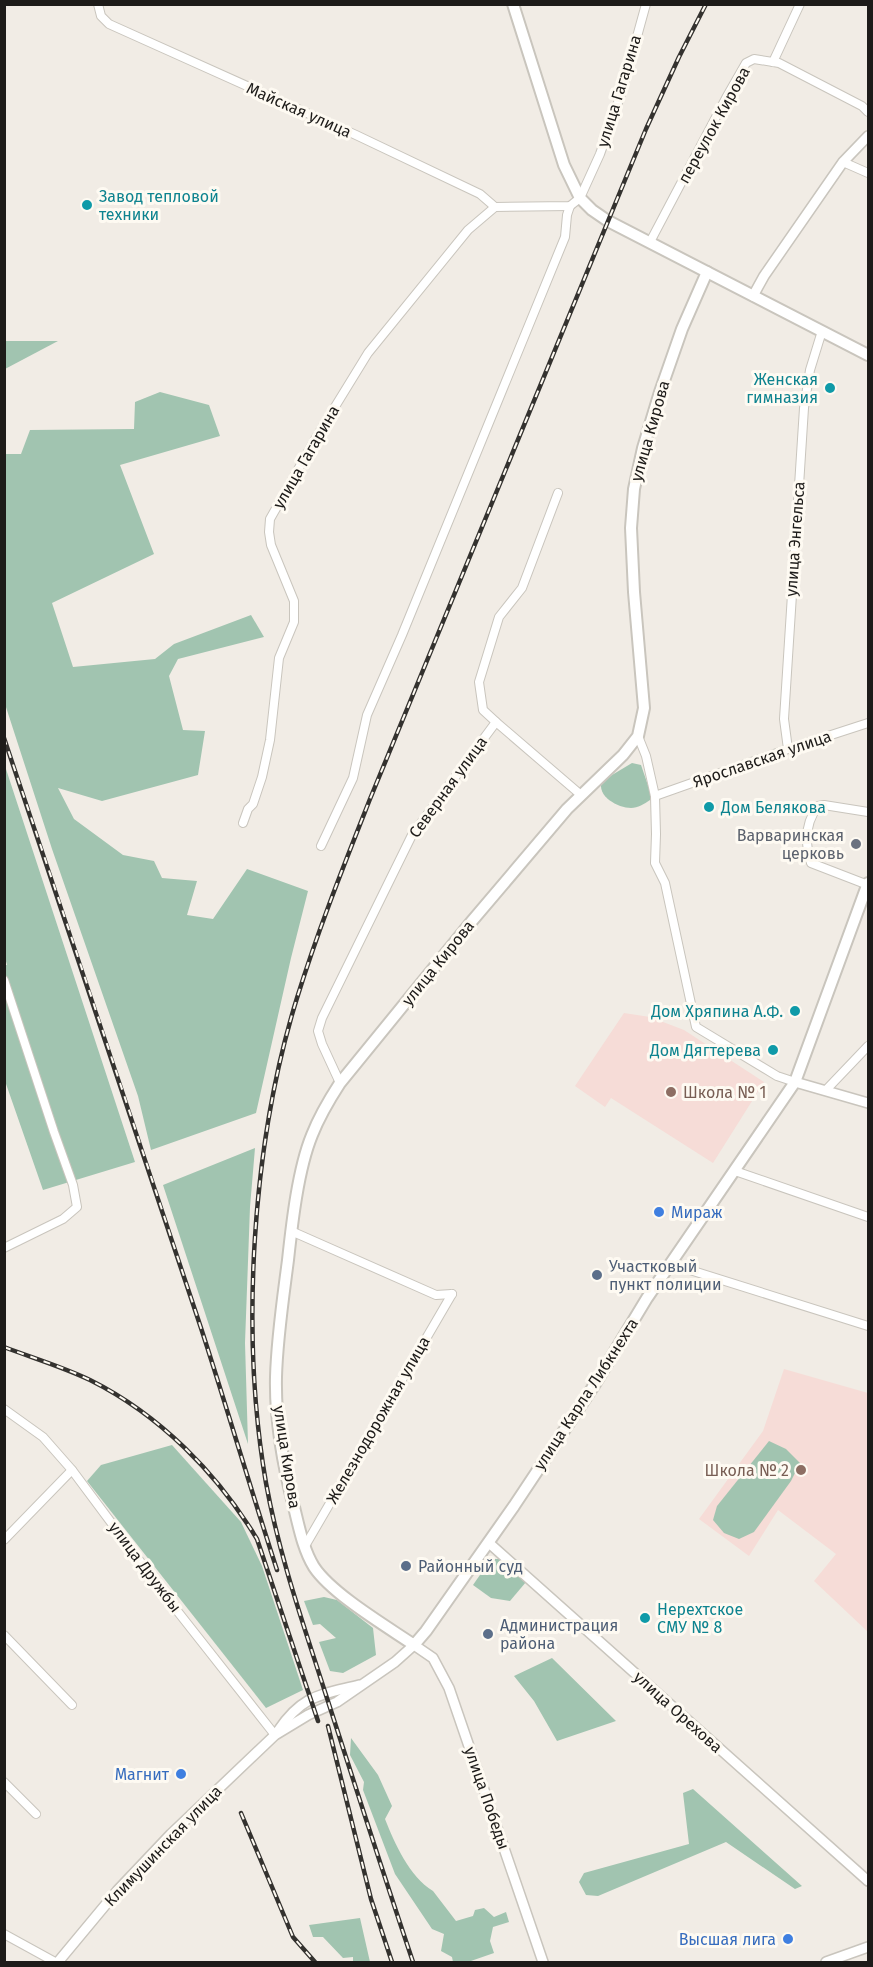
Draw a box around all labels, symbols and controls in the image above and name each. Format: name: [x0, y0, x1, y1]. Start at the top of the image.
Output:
street label: улица Гагарина: [593, 33, 645, 149]
street label: переулок Кирова: [674, 63, 754, 187]
street label: Майская улица: [244, 78, 354, 142]
place label: Завод тепловой техники: [99, 187, 219, 224]
marker: Завод тепловой техники: [80, 198, 94, 212]
place label: Женская гимназия: [746, 370, 818, 407]
street label: улица Кирова: [626, 378, 674, 484]
marker: Женская гимназия: [823, 381, 837, 395]
street label: улица Гагарина: [269, 402, 343, 512]
street label: улица Энгельса: [781, 481, 809, 597]
street label: Ярославская улица: [690, 726, 834, 792]
street label: Северная улица: [405, 733, 491, 841]
place label: Дом Белякова: [720, 798, 826, 817]
marker: Дом Белякова: [702, 800, 716, 814]
place label: Варваринская церковь: [737, 826, 844, 863]
marker: Варваринская церковь: [849, 837, 863, 851]
street label: улица Кирова: [398, 917, 478, 1009]
place label: Дом Хряпина А.Ф.: [650, 1002, 783, 1021]
marker: Дом Хряпина А.Ф.: [788, 1004, 802, 1018]
place label: Дом Дягтерева: [649, 1041, 761, 1060]
marker: Дом Дягтерева: [766, 1043, 780, 1057]
place label: Школа № 1: [683, 1083, 766, 1102]
marker: Школа № 1: [664, 1085, 678, 1099]
place label: Мираж: [671, 1203, 723, 1222]
marker: Мираж: [652, 1205, 666, 1219]
place label: Участковый пункт полиции: [609, 1257, 722, 1294]
marker: Участковый пункт полиции: [590, 1268, 604, 1282]
street label: улица Карла Либкнехта: [530, 1315, 642, 1473]
street label: Железнодорожная улица: [322, 1333, 434, 1507]
street label: улица Кирова: [269, 1404, 305, 1510]
place label: Школа № 2: [705, 1461, 789, 1480]
marker: Школа № 2: [794, 1463, 808, 1477]
street label: улица Дружбы: [105, 1518, 185, 1616]
place label: Районный суд: [418, 1557, 523, 1576]
marker: Районный суд: [399, 1559, 413, 1573]
place label: Нерехтское СМУ № 8: [657, 1600, 743, 1637]
marker: Нерехтское СМУ № 8: [638, 1611, 652, 1625]
place label: Администрация района: [500, 1616, 618, 1653]
marker: Администрация района: [481, 1627, 495, 1641]
street label: улица Орехова: [630, 1667, 726, 1757]
street label: улица Победы: [461, 1744, 513, 1852]
place label: Магнит: [115, 1765, 170, 1784]
marker: Магнит: [174, 1767, 188, 1781]
street label: Климушинская улица: [100, 1782, 226, 1910]
place label: Высшая лига: [679, 1930, 776, 1949]
marker: Высшая лига: [781, 1932, 795, 1946]

